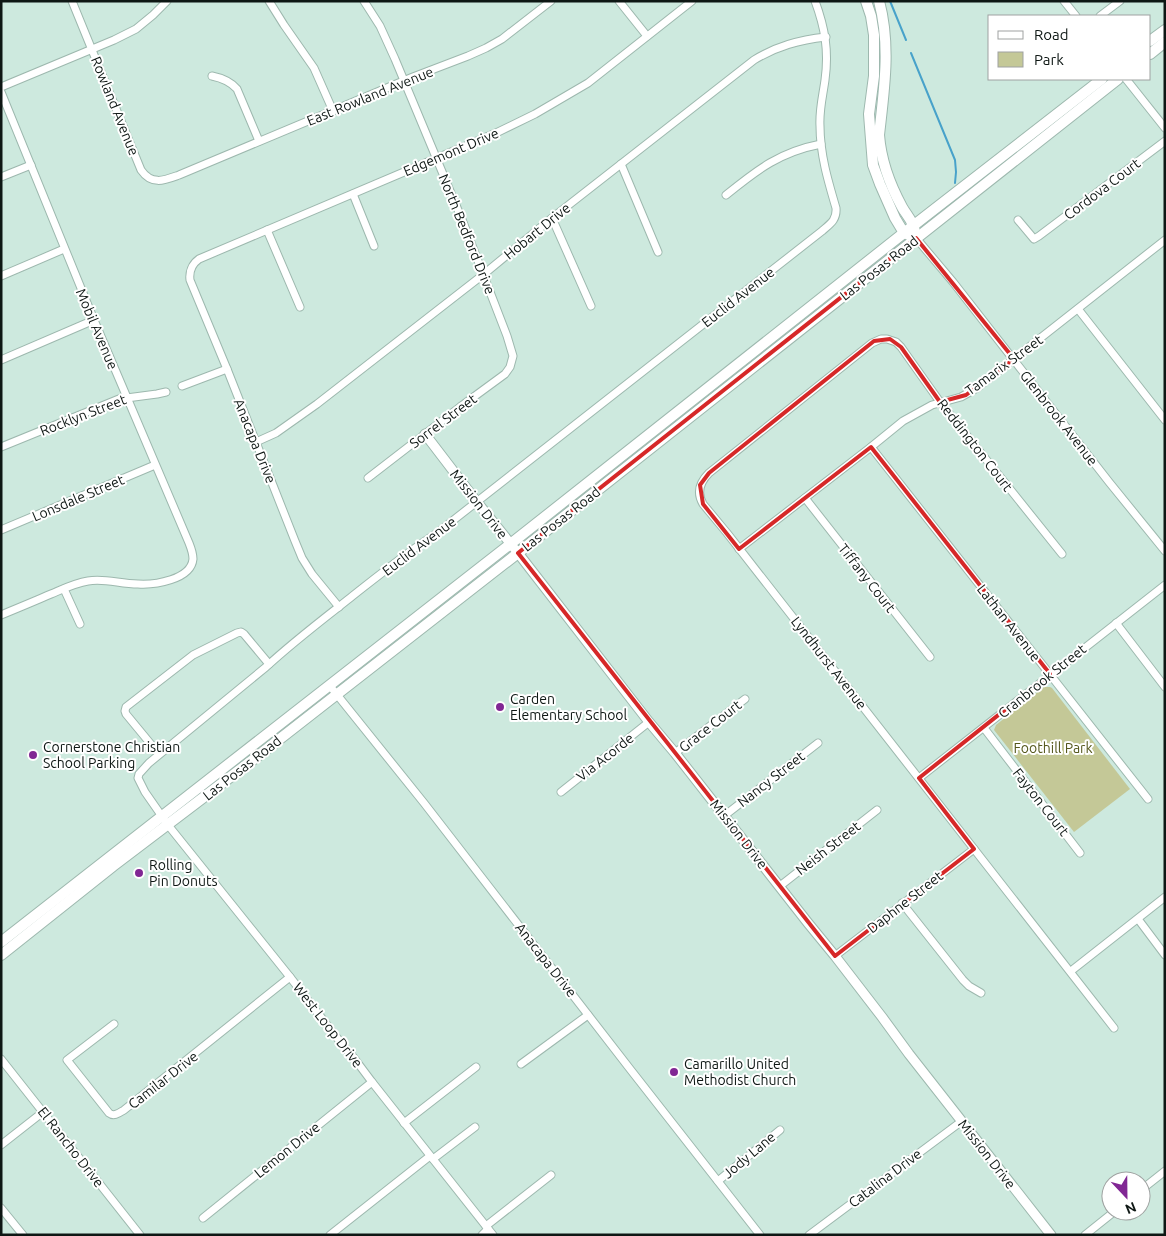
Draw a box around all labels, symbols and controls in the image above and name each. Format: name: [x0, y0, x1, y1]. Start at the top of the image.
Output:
legend: [988, 15, 1151, 80]
text: Road: [1034, 26, 1069, 43]
text: Park: [1034, 51, 1064, 68]
street label: Rowland Avenue: [88, 54, 142, 158]
street label: East Rowland Avenue: [304, 63, 436, 129]
street label: Edgemont Drive: [401, 125, 501, 179]
street label: Cordova Court: [1061, 155, 1144, 223]
street label: North Bedford Drive: [436, 172, 498, 296]
street label: Hobart Drive: [501, 199, 573, 263]
street label: Las Posas Road: [837, 232, 921, 304]
street label: Euclid Avenue: [698, 264, 778, 330]
street label: Mobil Avenue: [73, 286, 121, 372]
street label: Tamarix Street: [962, 331, 1046, 398]
street label: Glenbrook Avenue: [1017, 367, 1101, 469]
street label: Sorrel Street: [406, 390, 480, 451]
street label: Rocklyn Street: [38, 391, 129, 439]
street label: Anacapa Drive: [231, 396, 279, 486]
street label: Reddington Court: [934, 396, 1016, 495]
street label: Mission Drive: [447, 466, 511, 542]
street label: Lonsdale Street: [30, 471, 127, 525]
street label: Las Posas Road: [519, 483, 603, 555]
street label: Euclid Avenue: [379, 513, 459, 579]
street label: Tiffany Court: [835, 540, 899, 616]
street label: Lathan Avenue: [974, 581, 1044, 665]
street label: Lyndhurst Avenue: [788, 614, 870, 712]
street label: Cranbrook Street: [995, 640, 1089, 721]
place label: Carden Elementary School: [510, 691, 628, 723]
street label: Grace Court: [676, 696, 745, 755]
marker: Carden Elementary School: [494, 701, 506, 713]
street label: Via Acorde: [573, 730, 637, 784]
street label: Las Posas Road: [200, 732, 284, 804]
place label: Cornerstone Christian School Parking: [43, 739, 180, 771]
park label: Foothill Park: [1014, 740, 1093, 756]
street label: Nancy Street: [734, 747, 808, 810]
marker: Cornerstone Christian School Parking: [27, 749, 39, 761]
street label: Fayton Court: [1010, 765, 1073, 839]
street label: Mission Drive: [707, 796, 771, 872]
street label: Neish Street: [793, 818, 864, 878]
place label: Rolling Pin Donuts: [149, 857, 218, 889]
marker: Rolling Pin Donuts: [133, 867, 145, 879]
street label: Daphne Street: [864, 867, 946, 936]
street label: Anacapa Drive: [512, 920, 580, 1000]
street label: West Loop Drive: [290, 979, 366, 1071]
street label: Camilar Drive: [125, 1048, 201, 1112]
place label: Camarillo United Methodist Church: [684, 1056, 796, 1088]
marker: Camarillo United Methodist Church: [668, 1066, 680, 1078]
street label: El Rancho Drive: [35, 1104, 107, 1190]
street label: Mission Drive: [955, 1116, 1019, 1192]
street label: Lemon Drive: [251, 1119, 323, 1181]
street label: Jody Lane: [720, 1129, 778, 1181]
street label: Catalina Drive: [845, 1145, 925, 1211]
north arrow: [1101, 1171, 1151, 1221]
text: N: [1123, 1199, 1139, 1217]

